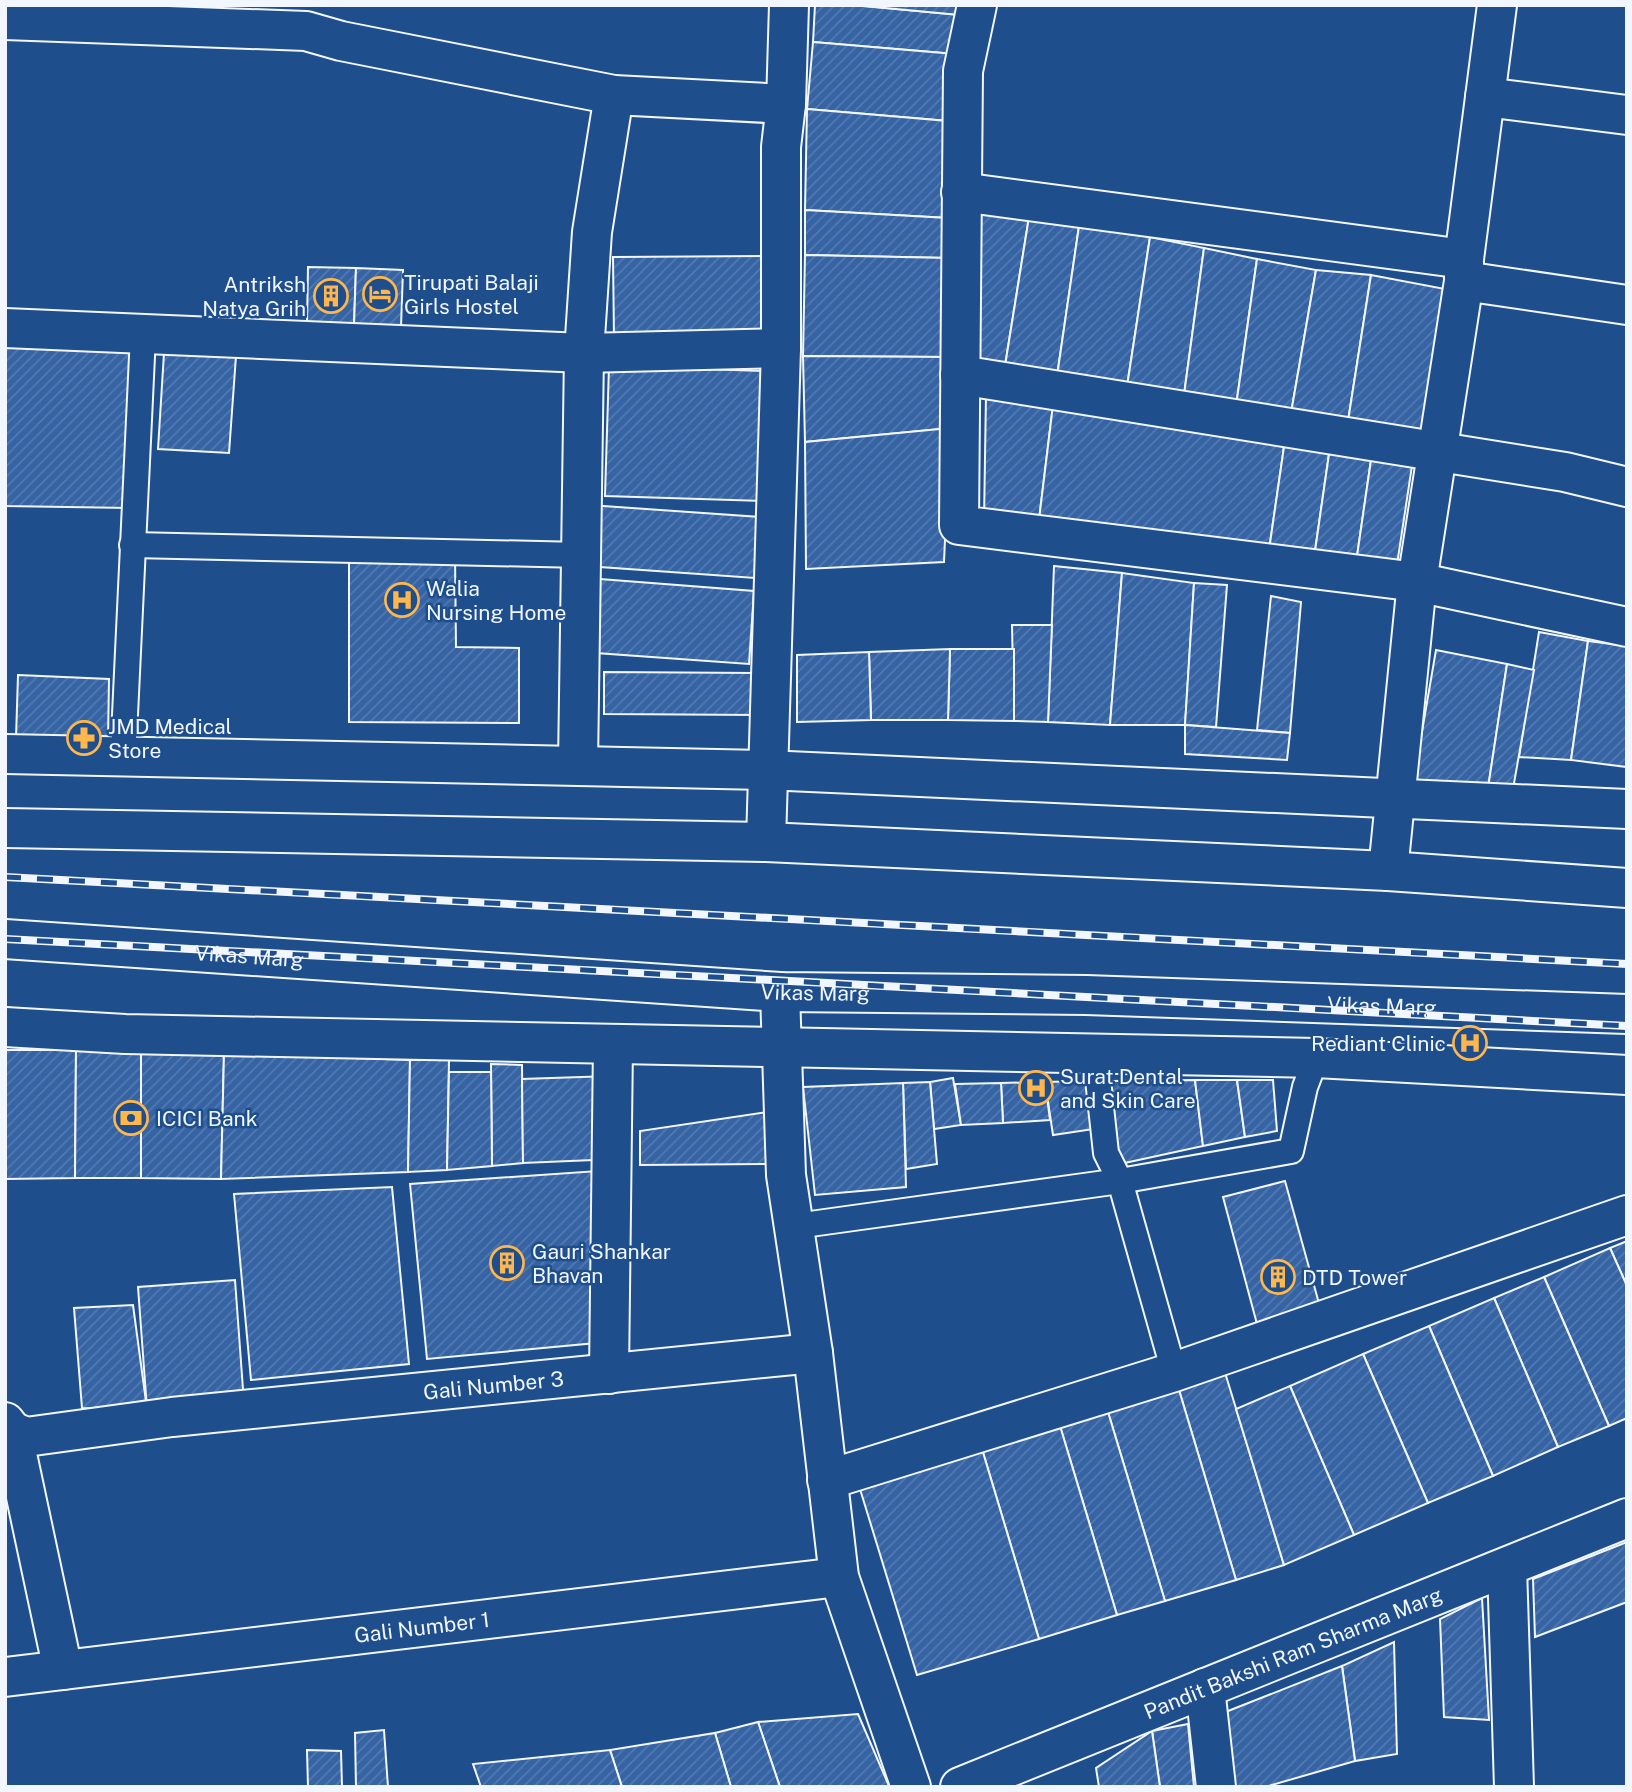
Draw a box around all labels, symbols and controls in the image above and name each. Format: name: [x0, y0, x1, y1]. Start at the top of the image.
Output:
place label: Tirupati Balaji Girls Hostel: [404, 270, 539, 319]
place label: Antriksh Natya Grih: [202, 272, 306, 321]
hotel icon: Tirupati Balaji Girls Hostel: [361, 275, 399, 313]
building icon: Antriksh Natya Grih: [312, 277, 350, 315]
place label: Walia Nursing Home: [426, 576, 566, 625]
hospital icon: Walia Nursing Home: [383, 581, 421, 619]
place label: JMD Medical Store: [108, 714, 232, 763]
pharmacy icon: JMD Medical Store: [65, 719, 103, 757]
street label: Vikas Marg: [194, 940, 305, 972]
street label: Vikas Marg: [760, 978, 870, 1005]
street label: Vikas Marg: [1327, 991, 1437, 1020]
hospital icon: Rediant Clinic: [1451, 1024, 1489, 1062]
place label: Rediant Clinic: [1311, 1031, 1446, 1056]
place label: Surat Dental and Skin Care: [1060, 1064, 1196, 1113]
hospital icon: Surat Dental and Skin Care: [1017, 1069, 1055, 1107]
bank icon: ICICI Bank: [112, 1099, 150, 1137]
place label: ICICI Bank: [156, 1106, 258, 1131]
place label: Gauri Shankar Bhavan: [532, 1239, 671, 1288]
building icon: Gauri Shankar Bhavan: [488, 1244, 526, 1282]
building icon: DTD Tower: [1259, 1258, 1297, 1296]
place label: DTD Tower: [1302, 1265, 1407, 1290]
street label: Gali Number 3: [422, 1365, 565, 1404]
street label: Pandit Bakshi Ram Sharma Marg: [1140, 1581, 1446, 1724]
street label: Gali Number 1: [353, 1606, 491, 1648]

